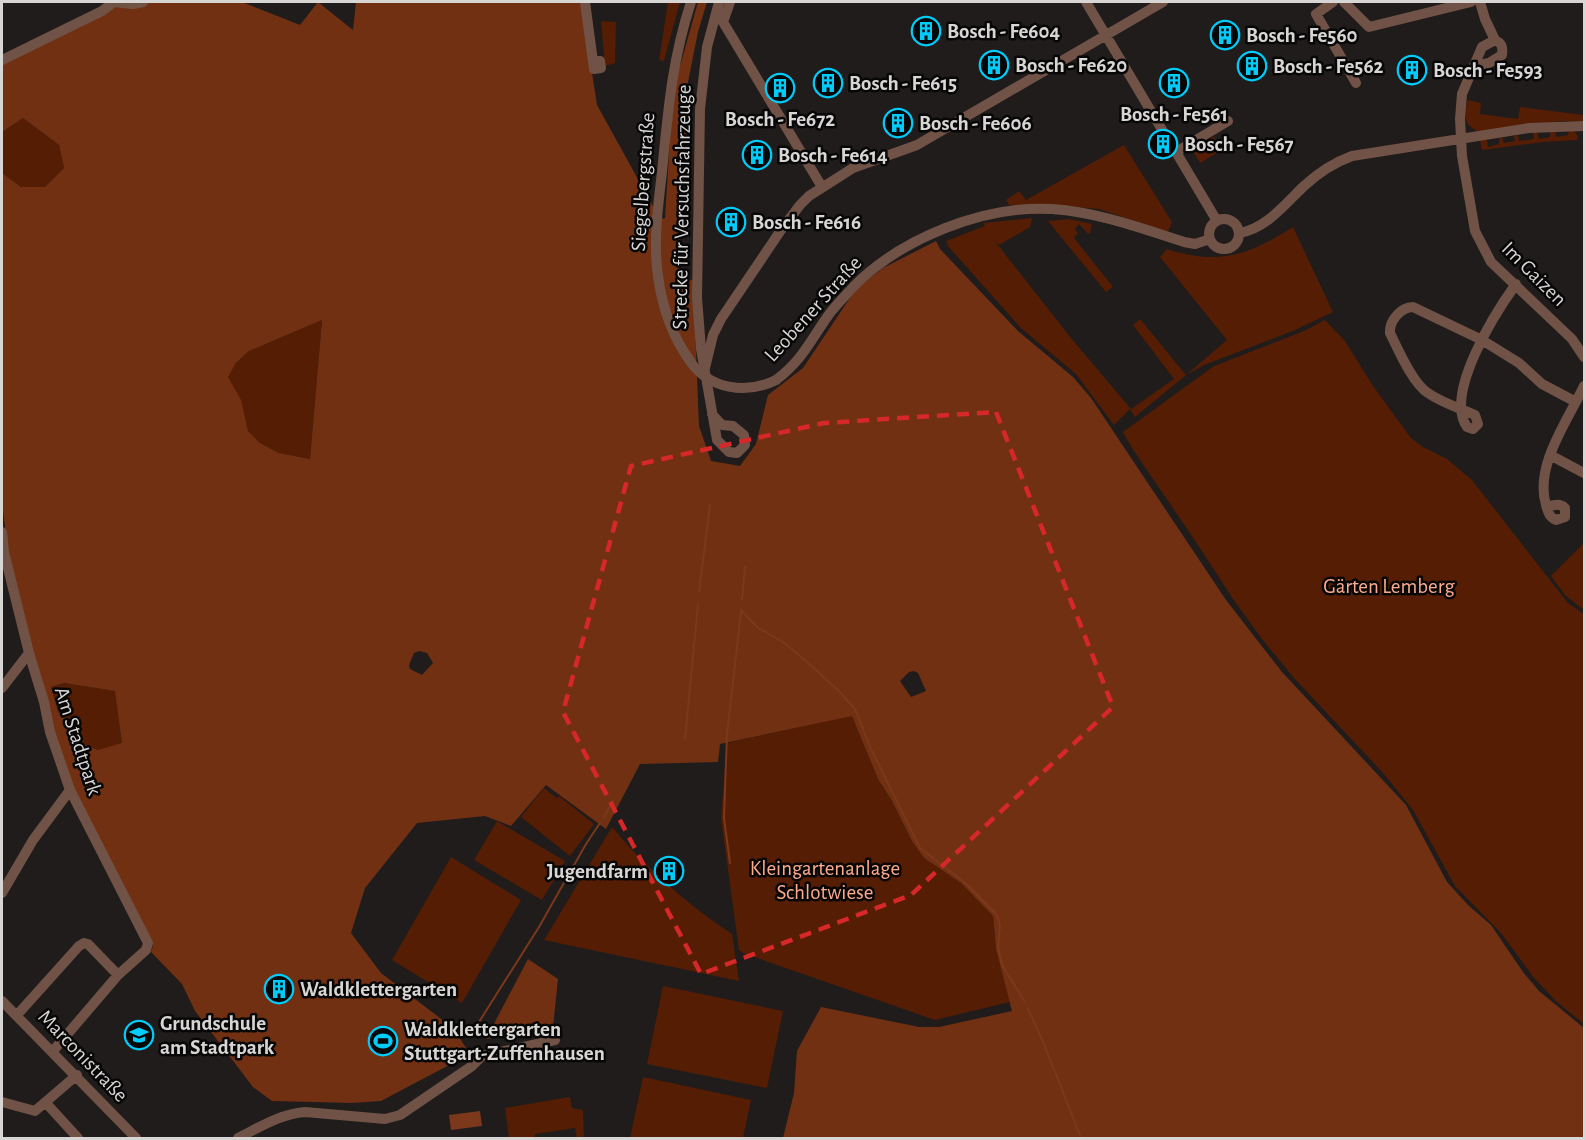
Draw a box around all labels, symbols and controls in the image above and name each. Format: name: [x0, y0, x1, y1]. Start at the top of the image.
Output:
building icon: Bosch - Fe604: [910, 15, 942, 47]
building icon: Bosch - Fe560: [1209, 19, 1241, 51]
place label: Bosch - Fe604: [947, 21, 1060, 42]
place label: Bosch - Fe560: [1246, 25, 1358, 46]
building icon: Bosch - Fe620: [978, 49, 1010, 81]
building icon: Bosch - Fe562: [1236, 50, 1268, 82]
building icon: Bosch - Fe593: [1396, 54, 1428, 86]
place label: Bosch - Fe620: [1015, 55, 1127, 76]
place label: Bosch - Fe562: [1273, 56, 1384, 77]
place label: Bosch - Fe593: [1433, 60, 1543, 81]
building icon: Bosch - Fe615: [812, 67, 844, 99]
building icon: Bosch - Fe561: [1158, 67, 1190, 99]
building icon: Bosch - Fe672: [764, 72, 796, 104]
place label: Bosch - Fe615: [849, 73, 957, 94]
street label: Strecke für Versuchsfahrzeuge: [669, 84, 695, 330]
place label: Bosch - Fe561: [1120, 104, 1228, 125]
building icon: Bosch - Fe606: [882, 107, 914, 139]
place label: Bosch - Fe672: [725, 109, 835, 130]
street label: Siegelbergstraße: [628, 112, 658, 252]
place label: Bosch - Fe606: [919, 113, 1032, 134]
building icon: Bosch - Fe567: [1147, 128, 1179, 160]
place label: Bosch - Fe567: [1184, 134, 1294, 155]
building icon: Bosch - Fe614: [741, 139, 773, 171]
place label: Bosch - Fe614: [778, 145, 888, 166]
building icon: Bosch - Fe616: [715, 206, 747, 238]
place label: Bosch - Fe616: [752, 212, 861, 233]
street label: Im Gaizen: [1498, 238, 1570, 310]
street label: Leobener Straße: [760, 252, 866, 366]
park label: Gärten Lemberg: [1323, 576, 1455, 597]
street label: Am Stadtpark: [51, 684, 106, 798]
building icon: Jugendfarm: [653, 855, 685, 887]
park label: Kleingartenanlage Schlotwiese: [750, 858, 900, 903]
place label: Jugendfarm: [547, 861, 648, 882]
building icon: Waldklettergarten: [263, 973, 295, 1005]
place label: Waldklettergarten: [300, 979, 457, 1000]
street label: Marconistraße: [34, 1006, 132, 1106]
place label: Grundschule am Stadtpark: [160, 1013, 275, 1058]
school or university icon: Grundschule am Stadtpark: [123, 1019, 155, 1051]
place label: Waldklettergarten Stuttgart-Zuffenhausen: [404, 1019, 605, 1064]
sports icon: Waldklettergarten Stuttgart-Zuffenhausen: [367, 1025, 399, 1057]

